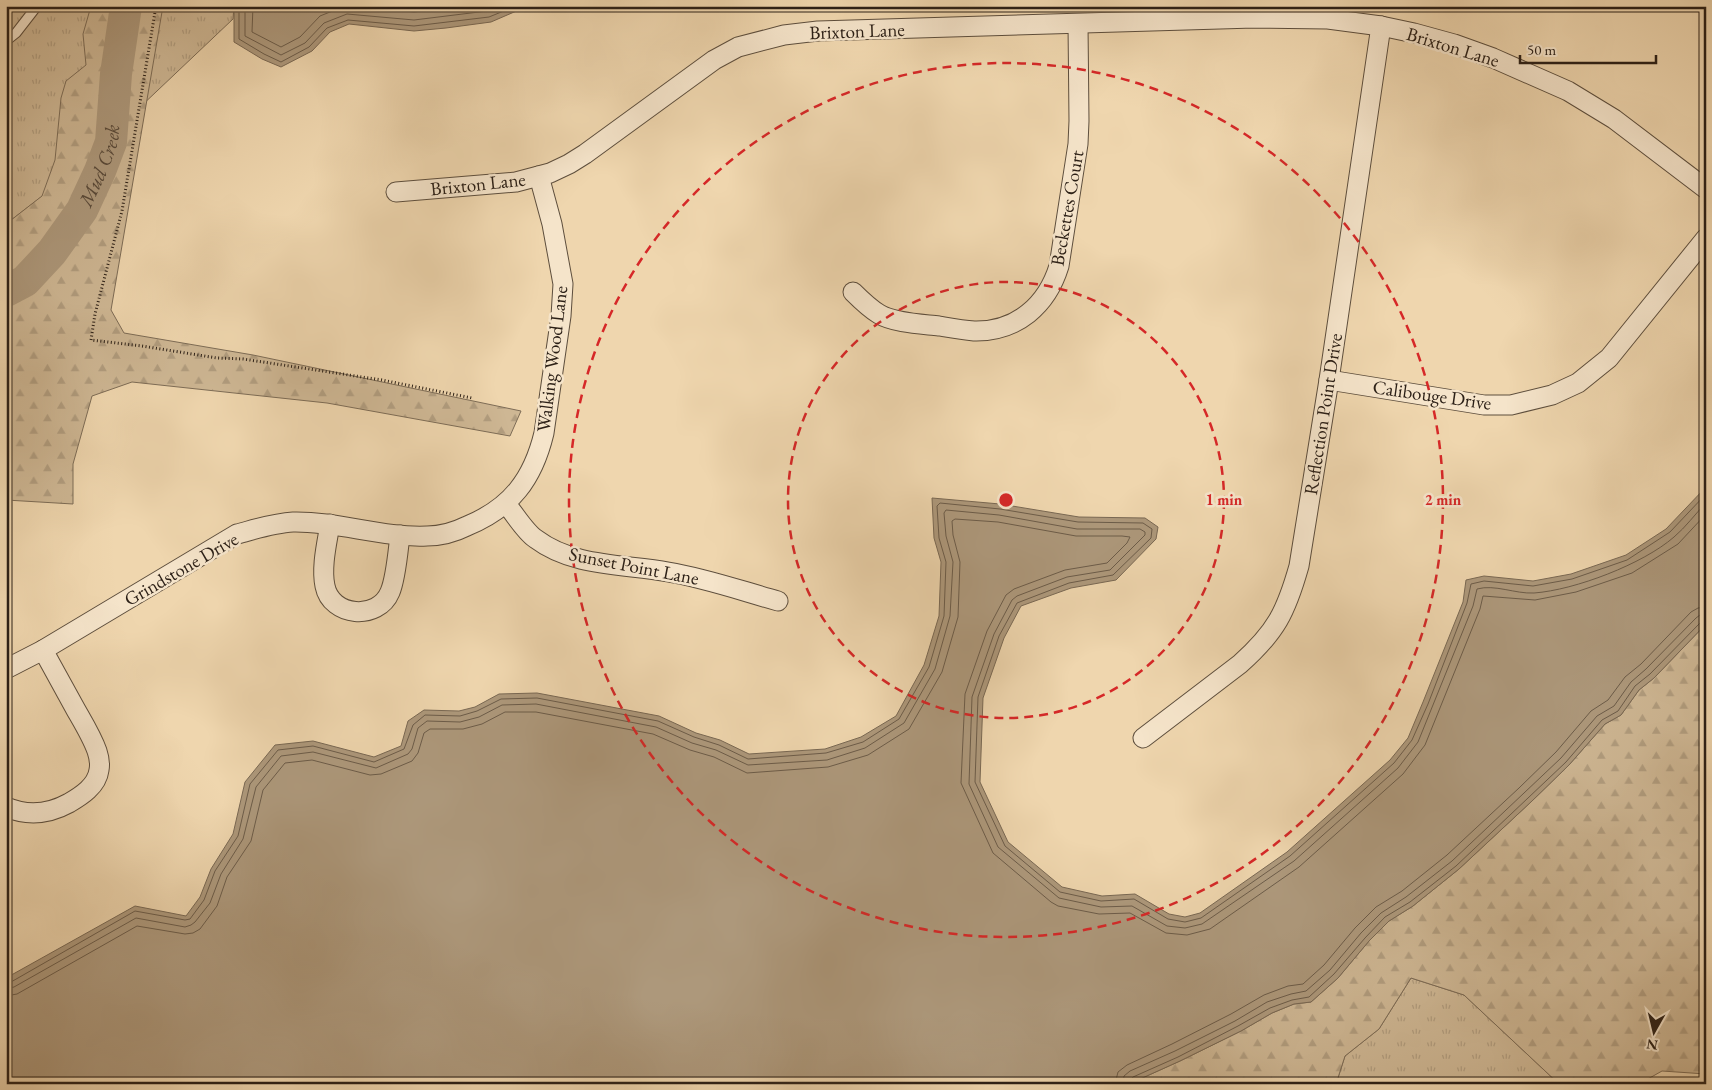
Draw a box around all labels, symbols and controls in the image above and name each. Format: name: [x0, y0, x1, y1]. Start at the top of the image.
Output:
street label: Brixton Lane: [809, 17, 905, 45]
street label: Brixton Lane: [1404, 21, 1502, 73]
scale bar: [1520, 32, 1656, 64]
text: 50 m: [1527, 40, 1556, 59]
water label: Mud Creek: [72, 124, 125, 212]
street label: Beckettes Court: [1045, 148, 1089, 268]
street label: Brixton Lane: [429, 167, 527, 201]
street label: Walking Wood Lane: [531, 284, 573, 434]
street label: Reflection Point Drive: [1298, 331, 1348, 497]
street label: Calibouge Drive: [1371, 374, 1493, 416]
text: 1 min: [1206, 490, 1243, 509]
text: 2 min: [1425, 490, 1462, 509]
centre of rings: [997, 491, 1015, 509]
street label: Grindstone Drive: [119, 526, 243, 612]
street label: Sunset Point Lane: [567, 541, 701, 591]
north arrow: [1630, 1008, 1680, 1058]
text: N: [1645, 1035, 1659, 1055]

